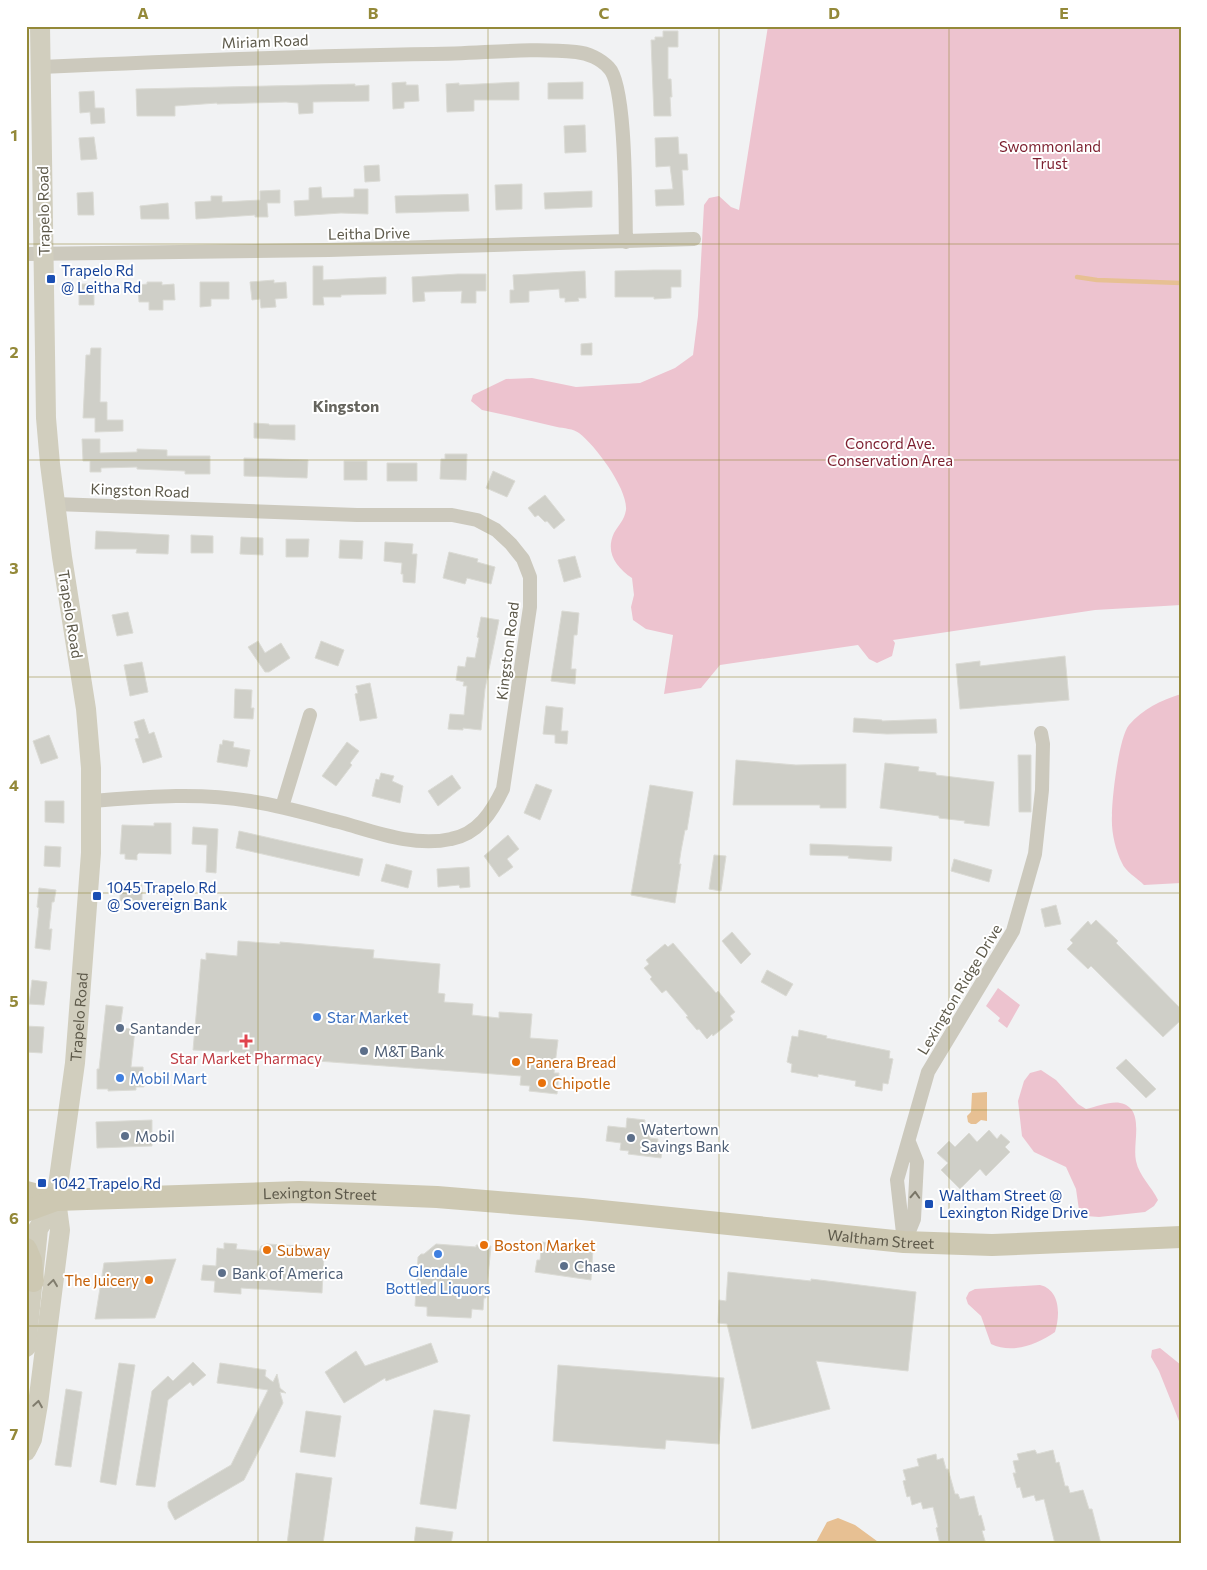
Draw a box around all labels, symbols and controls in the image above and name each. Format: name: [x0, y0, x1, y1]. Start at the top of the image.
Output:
text: A: [137, 3, 149, 22]
text: B: [368, 3, 379, 22]
text: C: [599, 3, 610, 22]
text: D: [828, 3, 840, 22]
text: E: [1059, 3, 1069, 22]
street label: Miriam Road: [221, 30, 309, 52]
text: 1: [10, 125, 18, 144]
park label: Swommonland Trust: [999, 137, 1101, 172]
street label: Trapelo Road: [33, 166, 53, 256]
street label: Leitha Drive: [328, 223, 410, 243]
place label: Trapelo Rd @ Leitha Rd: [61, 261, 141, 296]
marker: Trapelo Rd @ Leitha Rd: [45, 273, 57, 285]
text: 2: [9, 342, 19, 361]
district label: Kingston: [313, 396, 379, 415]
park label: Concord Ave. Conservation Area: [827, 434, 953, 469]
street label: Kingston Road: [90, 479, 190, 501]
text: 3: [9, 558, 19, 577]
street label: Trapelo Road: [55, 568, 87, 660]
street label: Kingston Road: [492, 601, 522, 701]
text: 4: [9, 775, 19, 794]
place label: 1045 Trapelo Rd @ Sovereign Bank: [107, 878, 227, 913]
marker: 1045 Trapelo Rd @ Sovereign Bank: [91, 890, 103, 902]
street label: Lexington Ridge Drive: [913, 920, 1005, 1058]
street label: Trapelo Road: [66, 972, 91, 1062]
text: 5: [9, 991, 19, 1010]
place label: Star Market: [327, 1008, 408, 1026]
marker: Star Market: [311, 1011, 323, 1023]
place label: Santander: [130, 1019, 200, 1037]
marker: Santander: [114, 1022, 126, 1034]
marker: Star Market Pharmacy: [240, 1035, 252, 1047]
place label: M&T Bank: [374, 1042, 444, 1060]
marker: M&T Bank: [358, 1045, 370, 1057]
place label: Star Market Pharmacy: [170, 1049, 322, 1067]
place label: Panera Bread: [526, 1053, 616, 1071]
marker: Panera Bread: [510, 1056, 522, 1068]
place label: Mobil Mart: [130, 1069, 207, 1087]
marker: Mobil Mart: [114, 1072, 126, 1084]
place label: Chipotle: [552, 1074, 610, 1092]
marker: Chipotle: [536, 1077, 548, 1089]
place label: Watertown Savings Bank: [641, 1120, 730, 1155]
place label: Mobil: [135, 1127, 175, 1145]
marker: Mobil: [119, 1130, 131, 1142]
marker: Watertown Savings Bank: [625, 1132, 637, 1144]
place label: 1042 Trapelo Rd: [52, 1174, 161, 1192]
marker: 1042 Trapelo Rd: [36, 1177, 48, 1189]
street label: Lexington Street: [263, 1183, 377, 1204]
place label: Waltham Street @ Lexington Ridge Drive: [939, 1186, 1088, 1221]
one-way arrow: [910, 1191, 921, 1199]
marker: Waltham Street @ Lexington Ridge Drive: [923, 1198, 935, 1210]
text: 6: [9, 1208, 19, 1227]
street label: Waltham Street: [827, 1225, 935, 1252]
place label: Boston Market: [494, 1236, 596, 1254]
marker: Boston Market: [478, 1239, 490, 1251]
place label: Subway: [277, 1241, 330, 1259]
marker: Subway: [261, 1244, 273, 1256]
marker: Glendale Bottled Liquors: [432, 1248, 444, 1260]
place label: Chase: [574, 1257, 616, 1275]
marker: Chase: [558, 1260, 570, 1272]
place label: Glendale Bottled Liquors: [385, 1262, 491, 1297]
place label: Bank of America: [232, 1264, 343, 1282]
marker: Bank of America: [216, 1267, 228, 1279]
place label: The Juicery: [64, 1271, 139, 1289]
marker: The Juicery: [143, 1274, 155, 1286]
one-way arrow: [47, 1278, 58, 1286]
one-way arrow: [32, 1400, 43, 1408]
text: 7: [10, 1424, 19, 1443]

